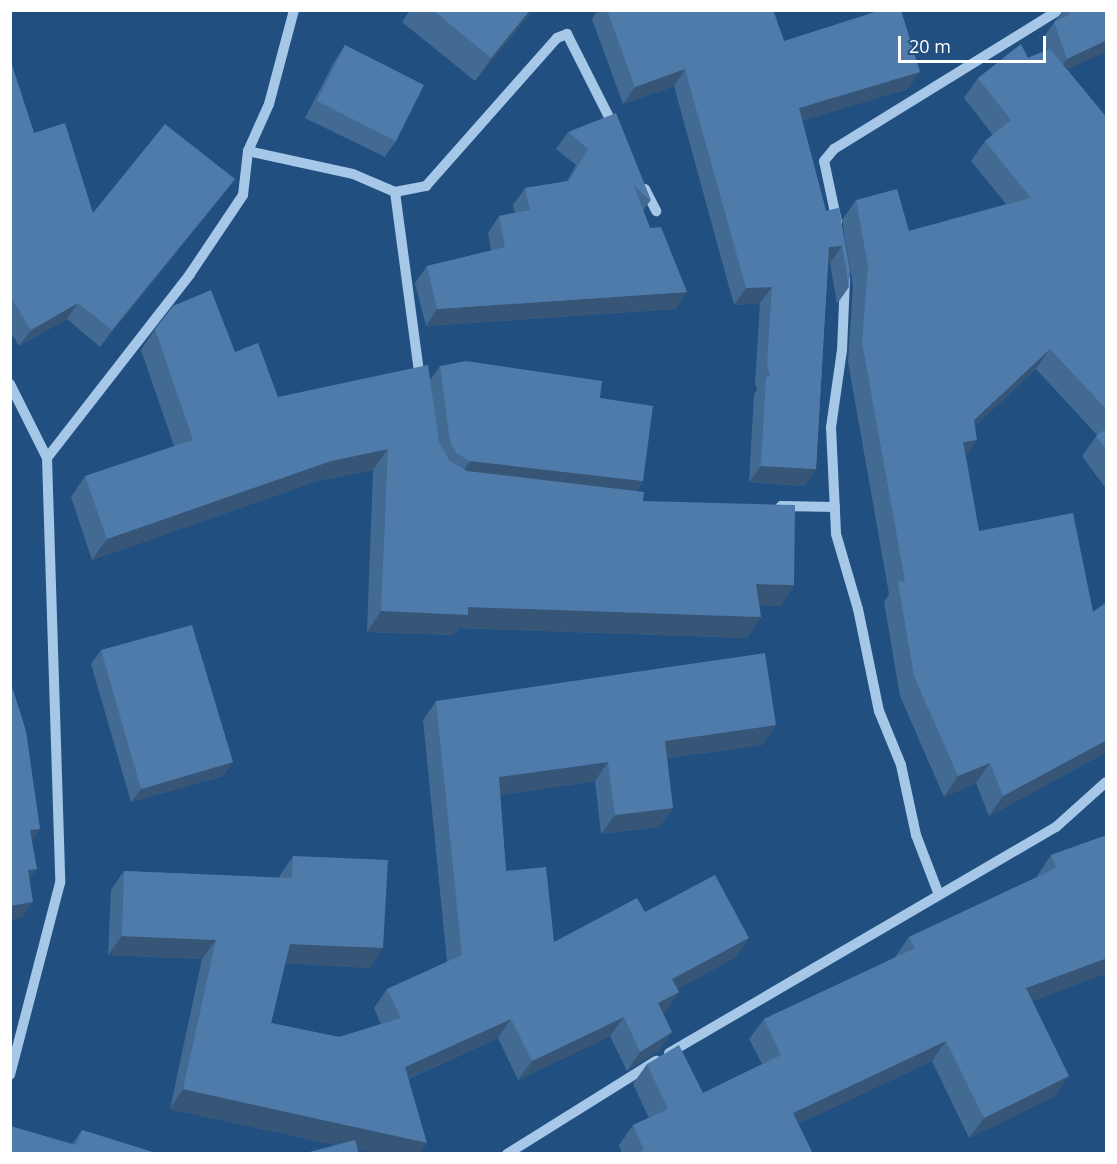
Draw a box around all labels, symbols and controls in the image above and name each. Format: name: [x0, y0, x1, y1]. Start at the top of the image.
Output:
scale bar: [901, 24, 1050, 62]
text: 20 m: [909, 34, 951, 58]

